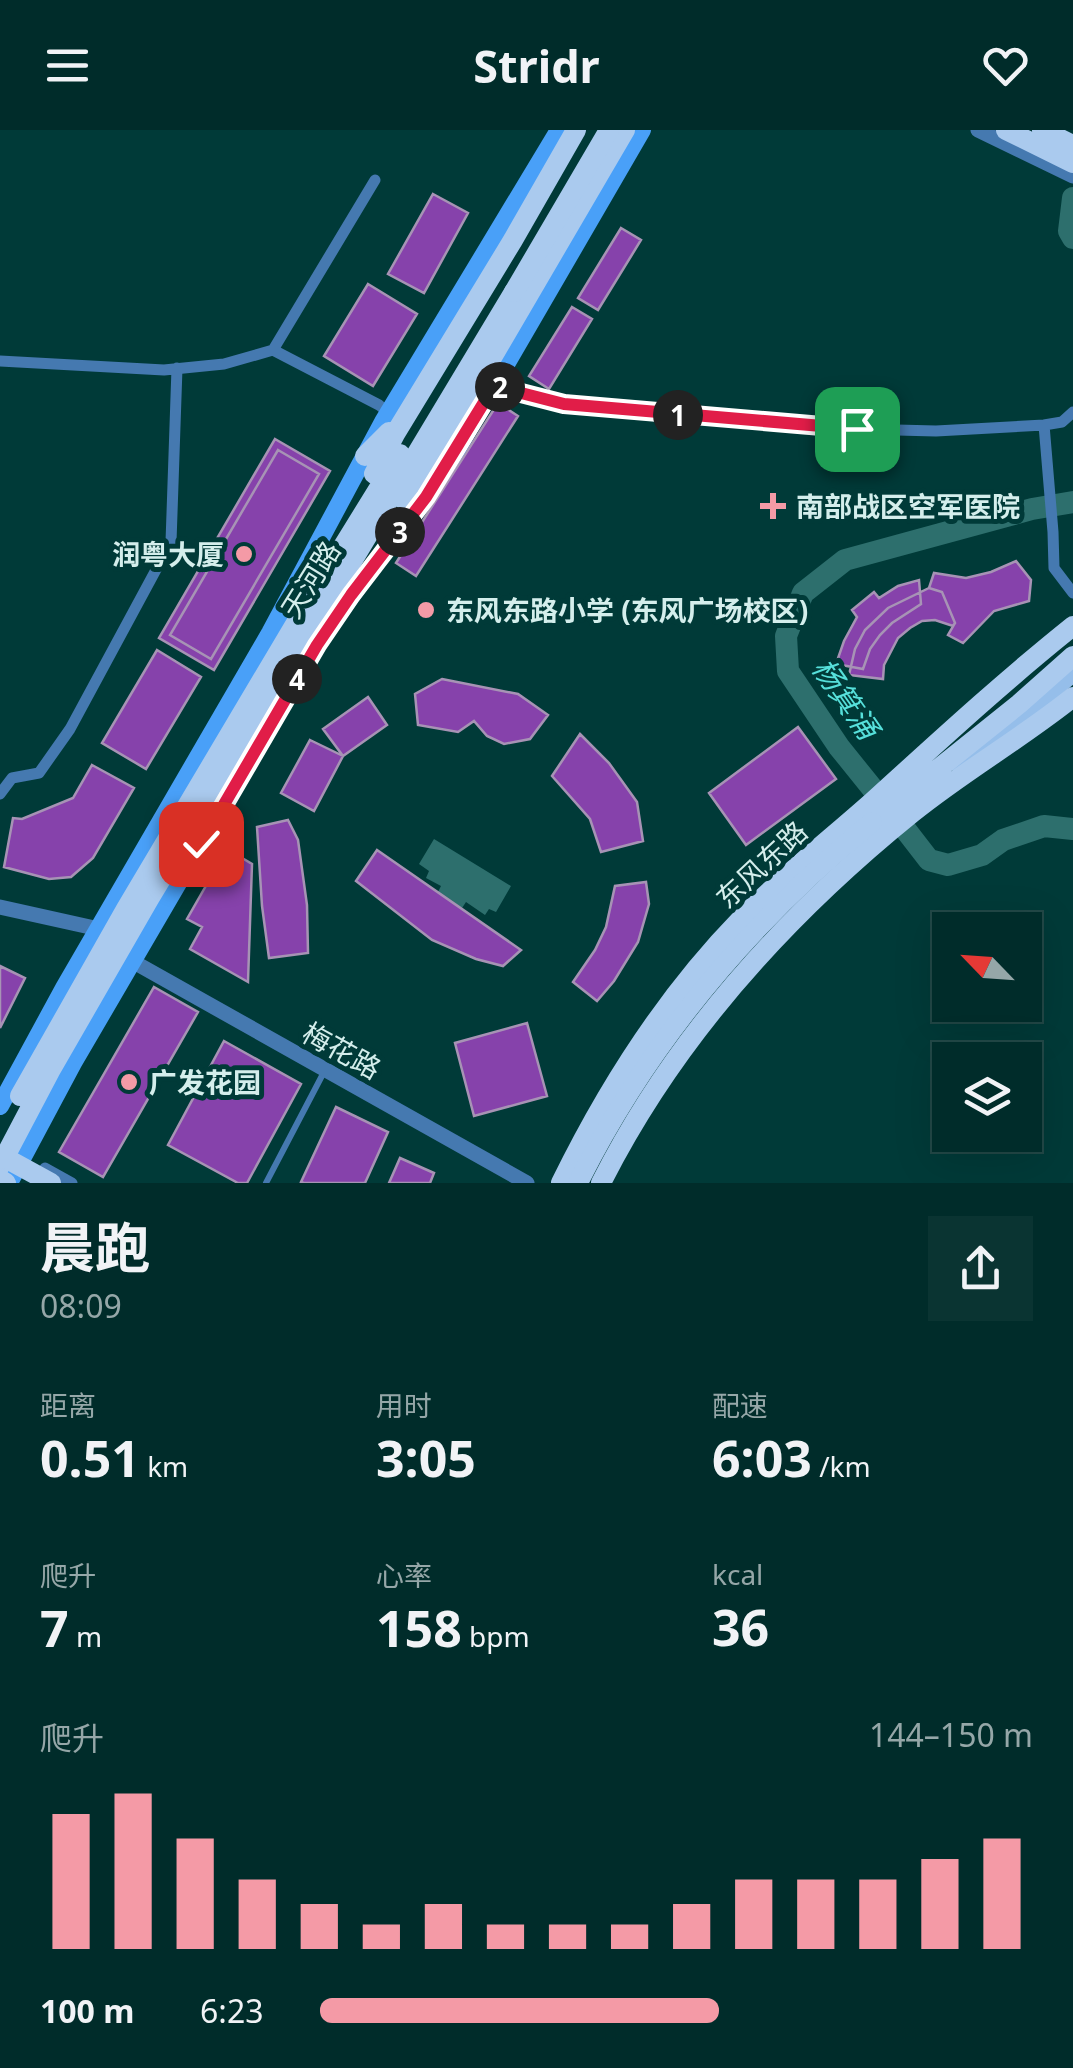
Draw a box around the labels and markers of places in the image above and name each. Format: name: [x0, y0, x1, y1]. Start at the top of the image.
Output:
pin: 2: [475, 362, 525, 412]
pin: [815, 387, 900, 472]
pin: 1: [653, 390, 703, 440]
place label: 南部战区空军医院: [796, 487, 1020, 525]
marker: 南部战区空军医院: [760, 493, 786, 519]
pin: 3: [375, 507, 425, 557]
place label: 润粤大厦: [112, 535, 224, 573]
marker: 润粤大厦: [233, 543, 255, 565]
place label: 东风东路小学 (东风广场校区): [446, 591, 808, 629]
marker: 东风东路小学 (东风广场校区): [415, 599, 437, 621]
pin: 4: [272, 654, 322, 704]
pin: [159, 802, 244, 887]
place label: 广发花园: [149, 1063, 261, 1101]
marker: 广发花园: [118, 1071, 140, 1093]

